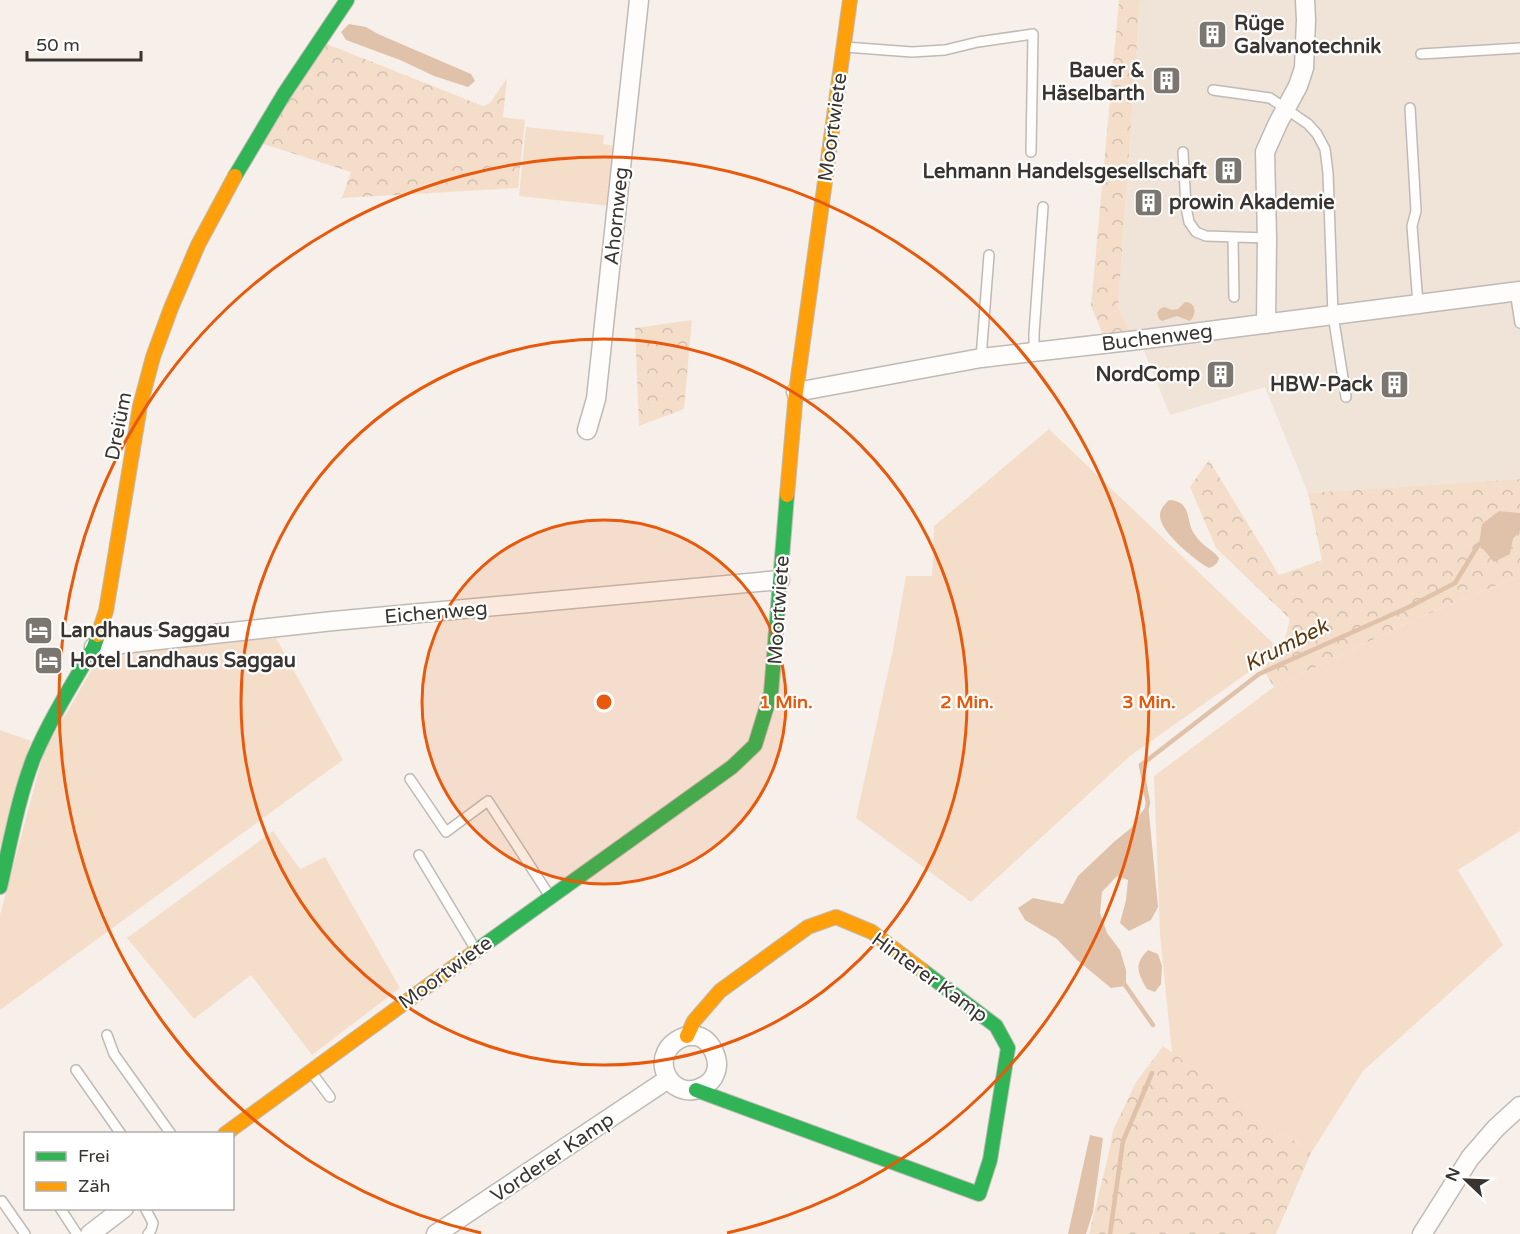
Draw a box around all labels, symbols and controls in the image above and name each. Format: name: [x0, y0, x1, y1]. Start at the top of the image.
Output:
place label: Rüge Galvanotechnik: [1234, 12, 1381, 59]
building icon: Rüge Galvanotechnik: [1197, 18, 1229, 50]
scale bar: [27, 24, 141, 62]
text: 50 m: [36, 34, 80, 56]
place label: Bauer & Häselbarth: [1041, 59, 1145, 106]
building icon: Bauer & Häselbarth: [1150, 65, 1182, 97]
street label: Moortwiete: [813, 71, 852, 183]
building icon: Lehmann Handelsgesellschaft: [1212, 155, 1244, 187]
place label: Lehmann Handelsgesellschaft: [922, 160, 1207, 184]
street label: Ahornweg: [600, 166, 634, 266]
building icon: prowin Akademie: [1132, 186, 1164, 218]
place label: prowin Akademie: [1169, 191, 1335, 215]
street label: Buchenweg: [1100, 319, 1214, 357]
building icon: NordComp: [1205, 358, 1237, 390]
place label: NordComp: [1096, 363, 1200, 387]
building icon: HBW-Pack: [1378, 368, 1410, 400]
place label: HBW-Pack: [1270, 373, 1373, 397]
street label: Dreiüm: [101, 390, 137, 462]
street label: Moortwiete: [763, 555, 795, 666]
street label: Eichenweg: [383, 597, 489, 629]
water label: Krumbek: [1240, 613, 1334, 677]
hotel icon: Landhaus Saggau: [23, 614, 55, 646]
place label: Landhaus Saggau: [60, 619, 230, 643]
hotel icon: Hotel Landhaus Saggau: [33, 644, 65, 676]
place label: Hotel Landhaus Saggau: [70, 649, 296, 673]
text: 1 Min.: [759, 691, 813, 713]
text: 2 Min.: [940, 691, 994, 713]
text: 3 Min.: [1122, 691, 1176, 713]
centre of rings: [594, 692, 614, 712]
street label: Hinterer Kamp: [867, 928, 992, 1028]
street label: Moortwiete: [394, 931, 497, 1015]
street label: Vorderer Kamp: [486, 1108, 619, 1208]
legend: [24, 1132, 234, 1210]
text: Frei: [78, 1145, 110, 1167]
north arrow: [1436, 1150, 1496, 1210]
text: N: [1441, 1165, 1465, 1184]
text: Zäh: [78, 1175, 111, 1197]

